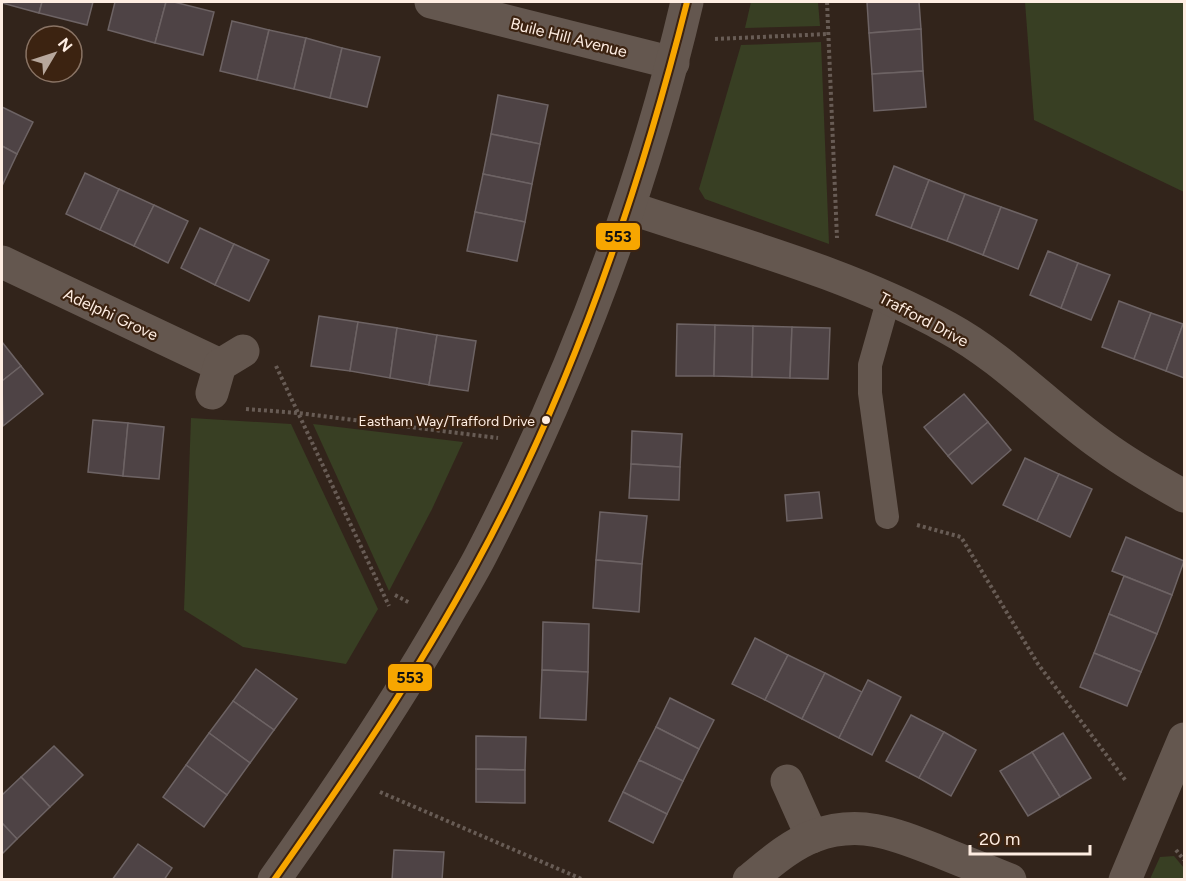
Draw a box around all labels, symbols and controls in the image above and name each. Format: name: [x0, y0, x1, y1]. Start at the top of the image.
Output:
street label: Buile Hill Avenue: [509, 14, 629, 61]
north arrow: [24, 24, 84, 84]
text: N: [54, 34, 77, 56]
line badge: 553: [595, 222, 641, 251]
text: 553: [604, 227, 632, 246]
street label: Adelphi Grove: [61, 284, 161, 345]
street label: Trafford Drive: [876, 288, 972, 351]
place label: Eastham Way/Trafford Drive: [359, 413, 535, 430]
marker: Eastham Way/Trafford Drive: [540, 414, 552, 426]
line badge: 553: [387, 663, 433, 692]
text: 553: [396, 668, 424, 687]
scale bar: [970, 818, 1090, 856]
text: 20 m: [979, 828, 1020, 850]

